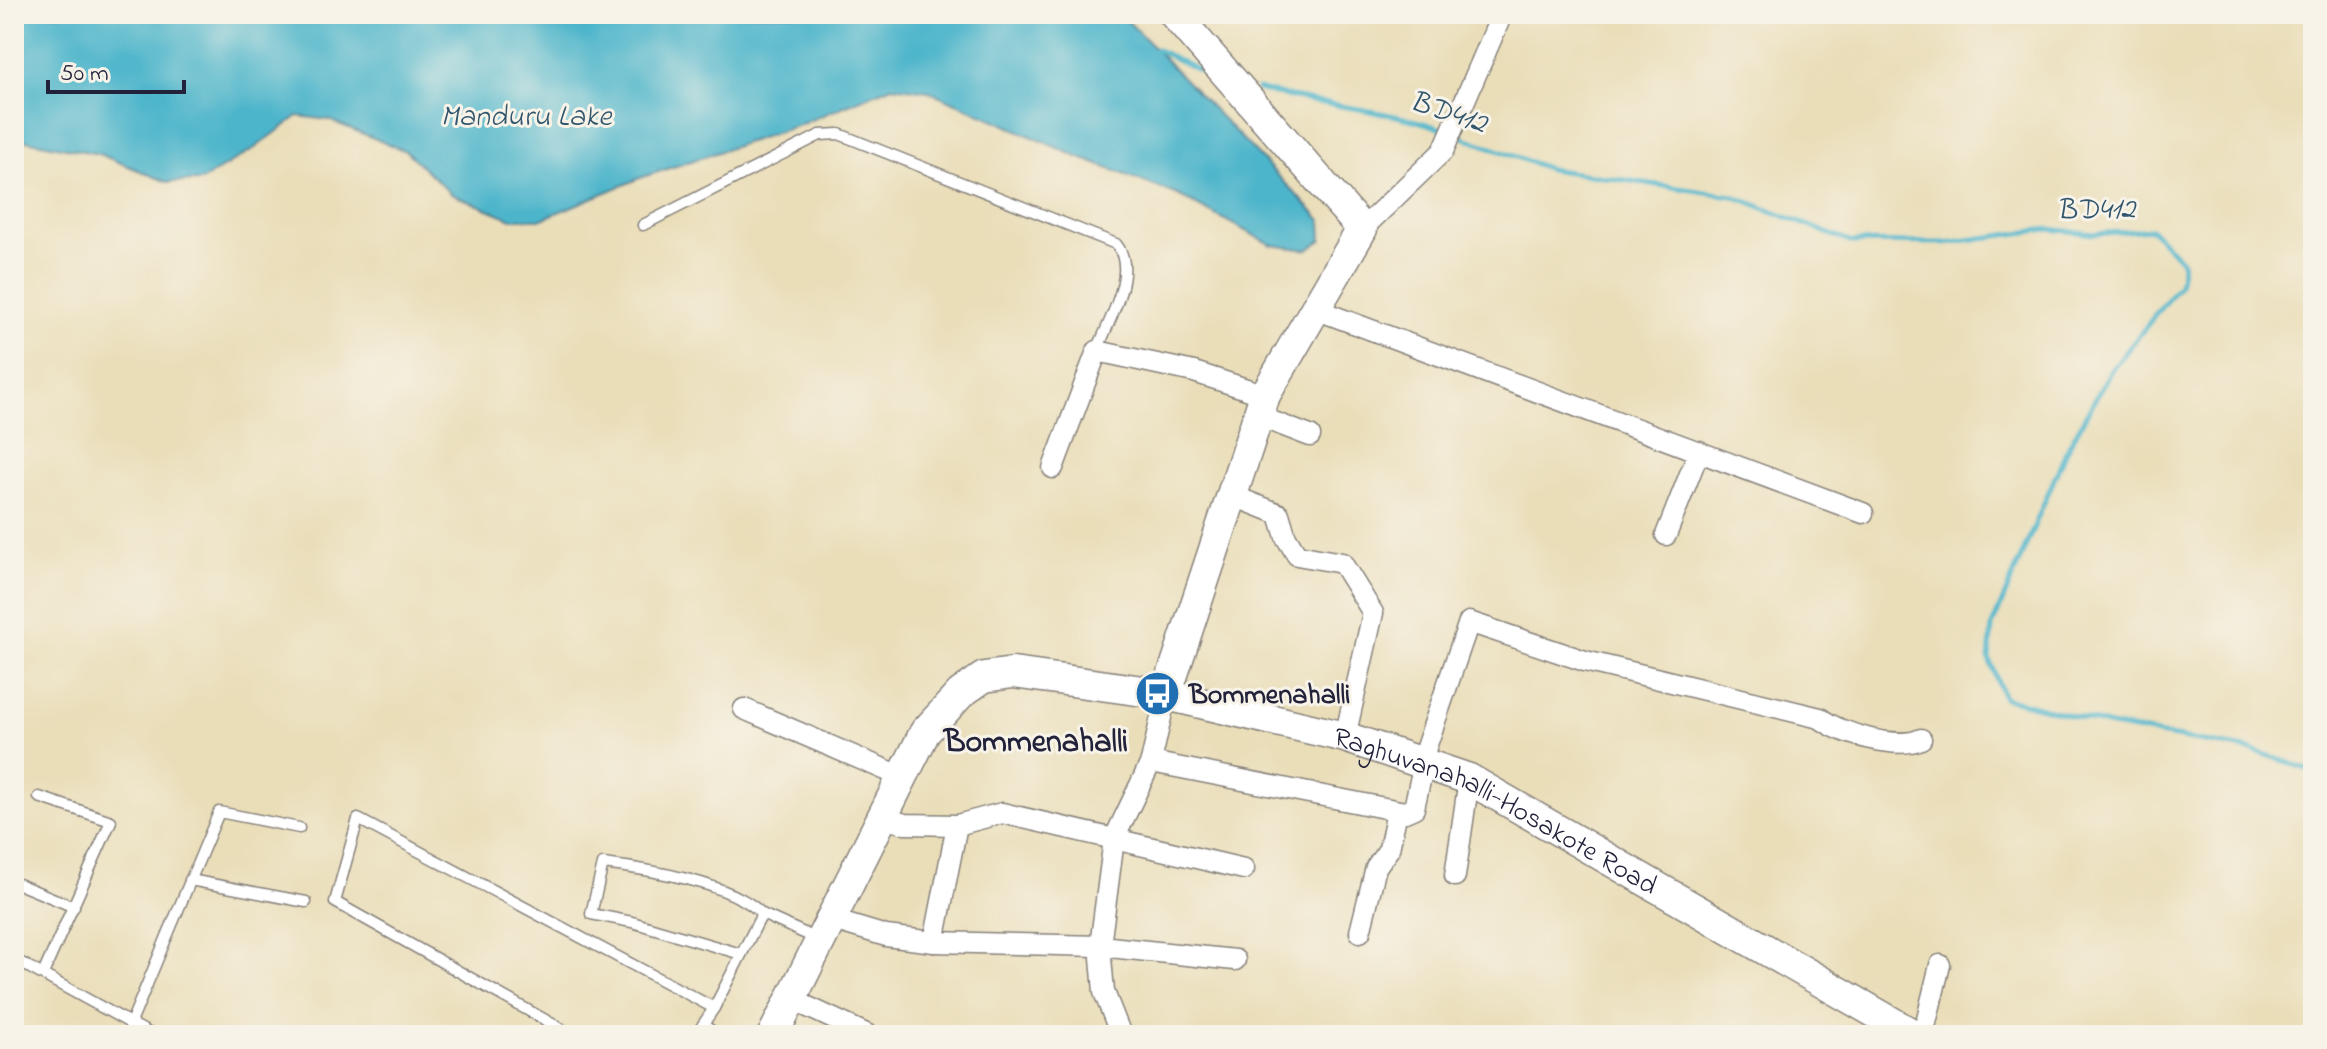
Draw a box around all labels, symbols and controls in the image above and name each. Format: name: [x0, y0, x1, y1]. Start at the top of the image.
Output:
scale bar: [48, 44, 184, 94]
text: 50 m: [60, 57, 109, 92]
water label: BD412: [1404, 81, 1494, 148]
water label: Manduru Lake: [441, 96, 613, 140]
water label: BD412: [2056, 188, 2138, 234]
bus stop icon: Bommenahalli: [1134, 669, 1182, 717]
place label: Bommenahalli: [1187, 676, 1350, 717]
street label: Raghuvanahalli-Hosakote Road: [1330, 718, 1665, 907]
district label: Bommenahalli: [942, 720, 1128, 767]

